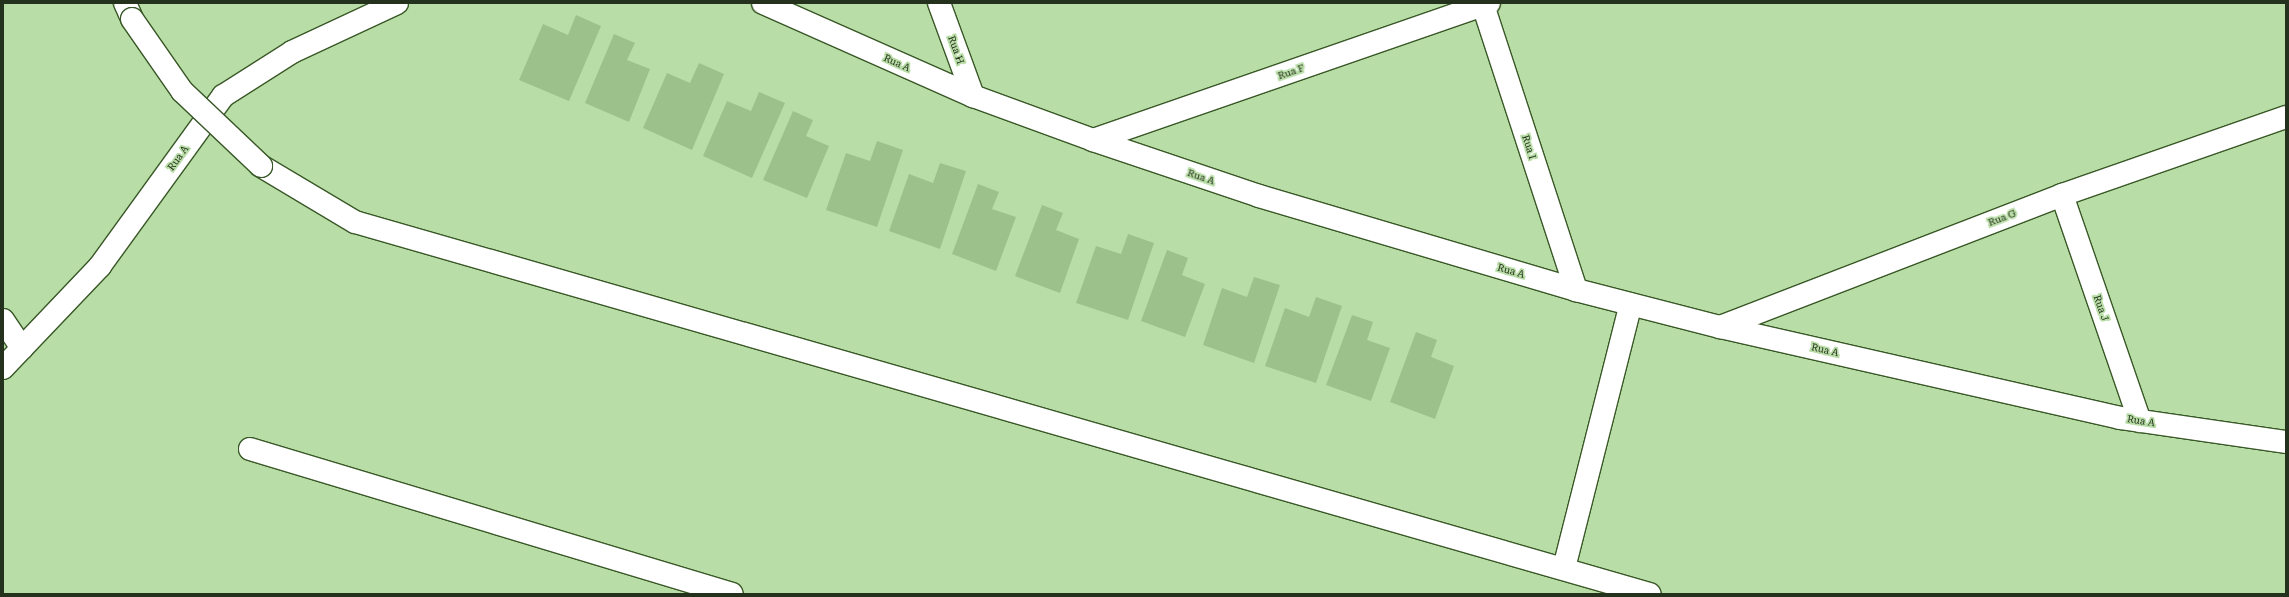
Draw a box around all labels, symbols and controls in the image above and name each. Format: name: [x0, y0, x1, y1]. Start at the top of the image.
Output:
street label: Rua H: [945, 34, 967, 66]
street label: Rua A: [882, 52, 912, 74]
street label: Rua F: [1276, 62, 1306, 82]
street label: Rua I: [1519, 133, 1539, 161]
street label: Rua A: [165, 143, 191, 173]
street label: Rua A: [1186, 167, 1216, 187]
street label: Rua G: [1986, 207, 2018, 229]
street label: Rua A: [1496, 261, 1526, 281]
street label: Rua J: [2091, 293, 2111, 323]
street label: Rua A: [1810, 341, 1840, 359]
street label: Rua A: [2126, 413, 2156, 429]

